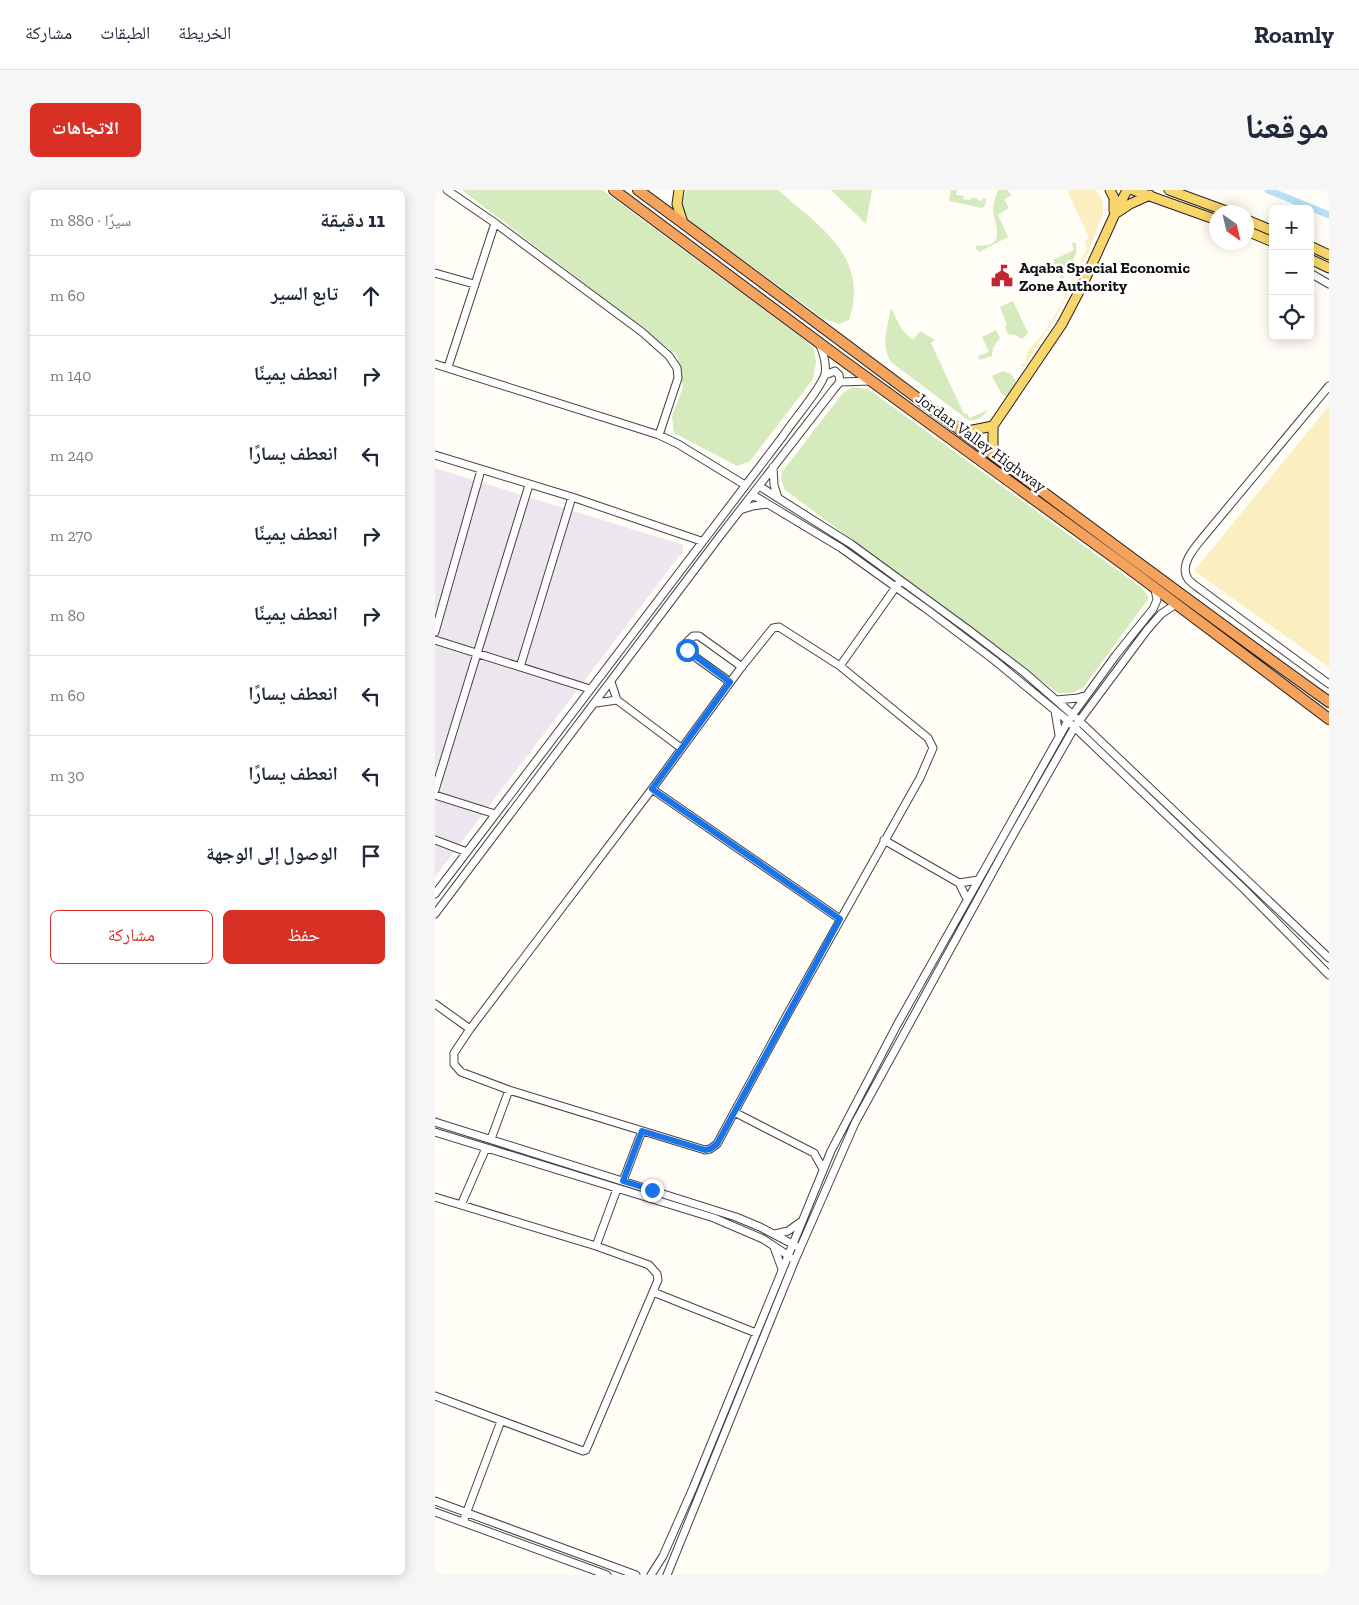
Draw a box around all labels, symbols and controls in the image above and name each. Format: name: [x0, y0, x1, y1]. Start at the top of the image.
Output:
text: Roamly: [1254, 20, 1334, 49]
text: مشاركة: [25, 22, 72, 44]
text: الطبقات: [100, 22, 150, 44]
text: الخريطة: [178, 22, 231, 44]
button: الاتجاهات: [30, 103, 141, 157]
text: موقعنا: [1244, 105, 1329, 147]
north arrow: [1209, 205, 1254, 250]
map controls: [1269, 205, 1314, 340]
button: +: [1269, 205, 1314, 250]
text: 11 دقيقة: [320, 207, 385, 232]
text: سيرًا · 880 m: [50, 211, 131, 230]
button: −: [1269, 250, 1314, 295]
place label: Aqaba Special Economic Zone Authority: [1019, 258, 1190, 295]
public building icon: Aqaba Special Economic Zone Authority: [989, 263, 1015, 289]
text: تابع السير: [271, 282, 338, 305]
icon: ahead: [357, 282, 385, 310]
text: 60 m: [50, 286, 85, 305]
button: locate: [1269, 295, 1314, 340]
text: انعطف يمينًا: [254, 362, 338, 385]
icon: right: [357, 362, 385, 390]
text: 140 m: [50, 366, 91, 385]
street label: Jordan Valley Highway: [912, 388, 1051, 496]
text: انعطف يسارًا: [248, 442, 338, 465]
icon: left: [357, 442, 385, 470]
text: 240 m: [50, 446, 94, 465]
text: انعطف يمينًا: [254, 522, 338, 545]
icon: right: [357, 522, 385, 550]
text: 270 m: [50, 526, 92, 545]
text: انعطف يمينًا: [254, 602, 338, 625]
icon: right: [357, 602, 385, 630]
text: 80 m: [50, 606, 85, 625]
route start: [676, 639, 699, 662]
text: انعطف يسارًا: [248, 682, 338, 705]
icon: left: [357, 682, 385, 710]
text: 60 m: [50, 686, 85, 705]
text: انعطف يسارًا: [248, 762, 338, 785]
icon: left: [357, 762, 385, 790]
text: 30 m: [50, 766, 85, 785]
text: الوصول إلى الوجهة: [206, 842, 338, 865]
icon: arrive: [357, 842, 385, 870]
button: مشاركة: [50, 910, 213, 964]
button: حفظ: [223, 910, 385, 964]
route end: [641, 1179, 664, 1202]

